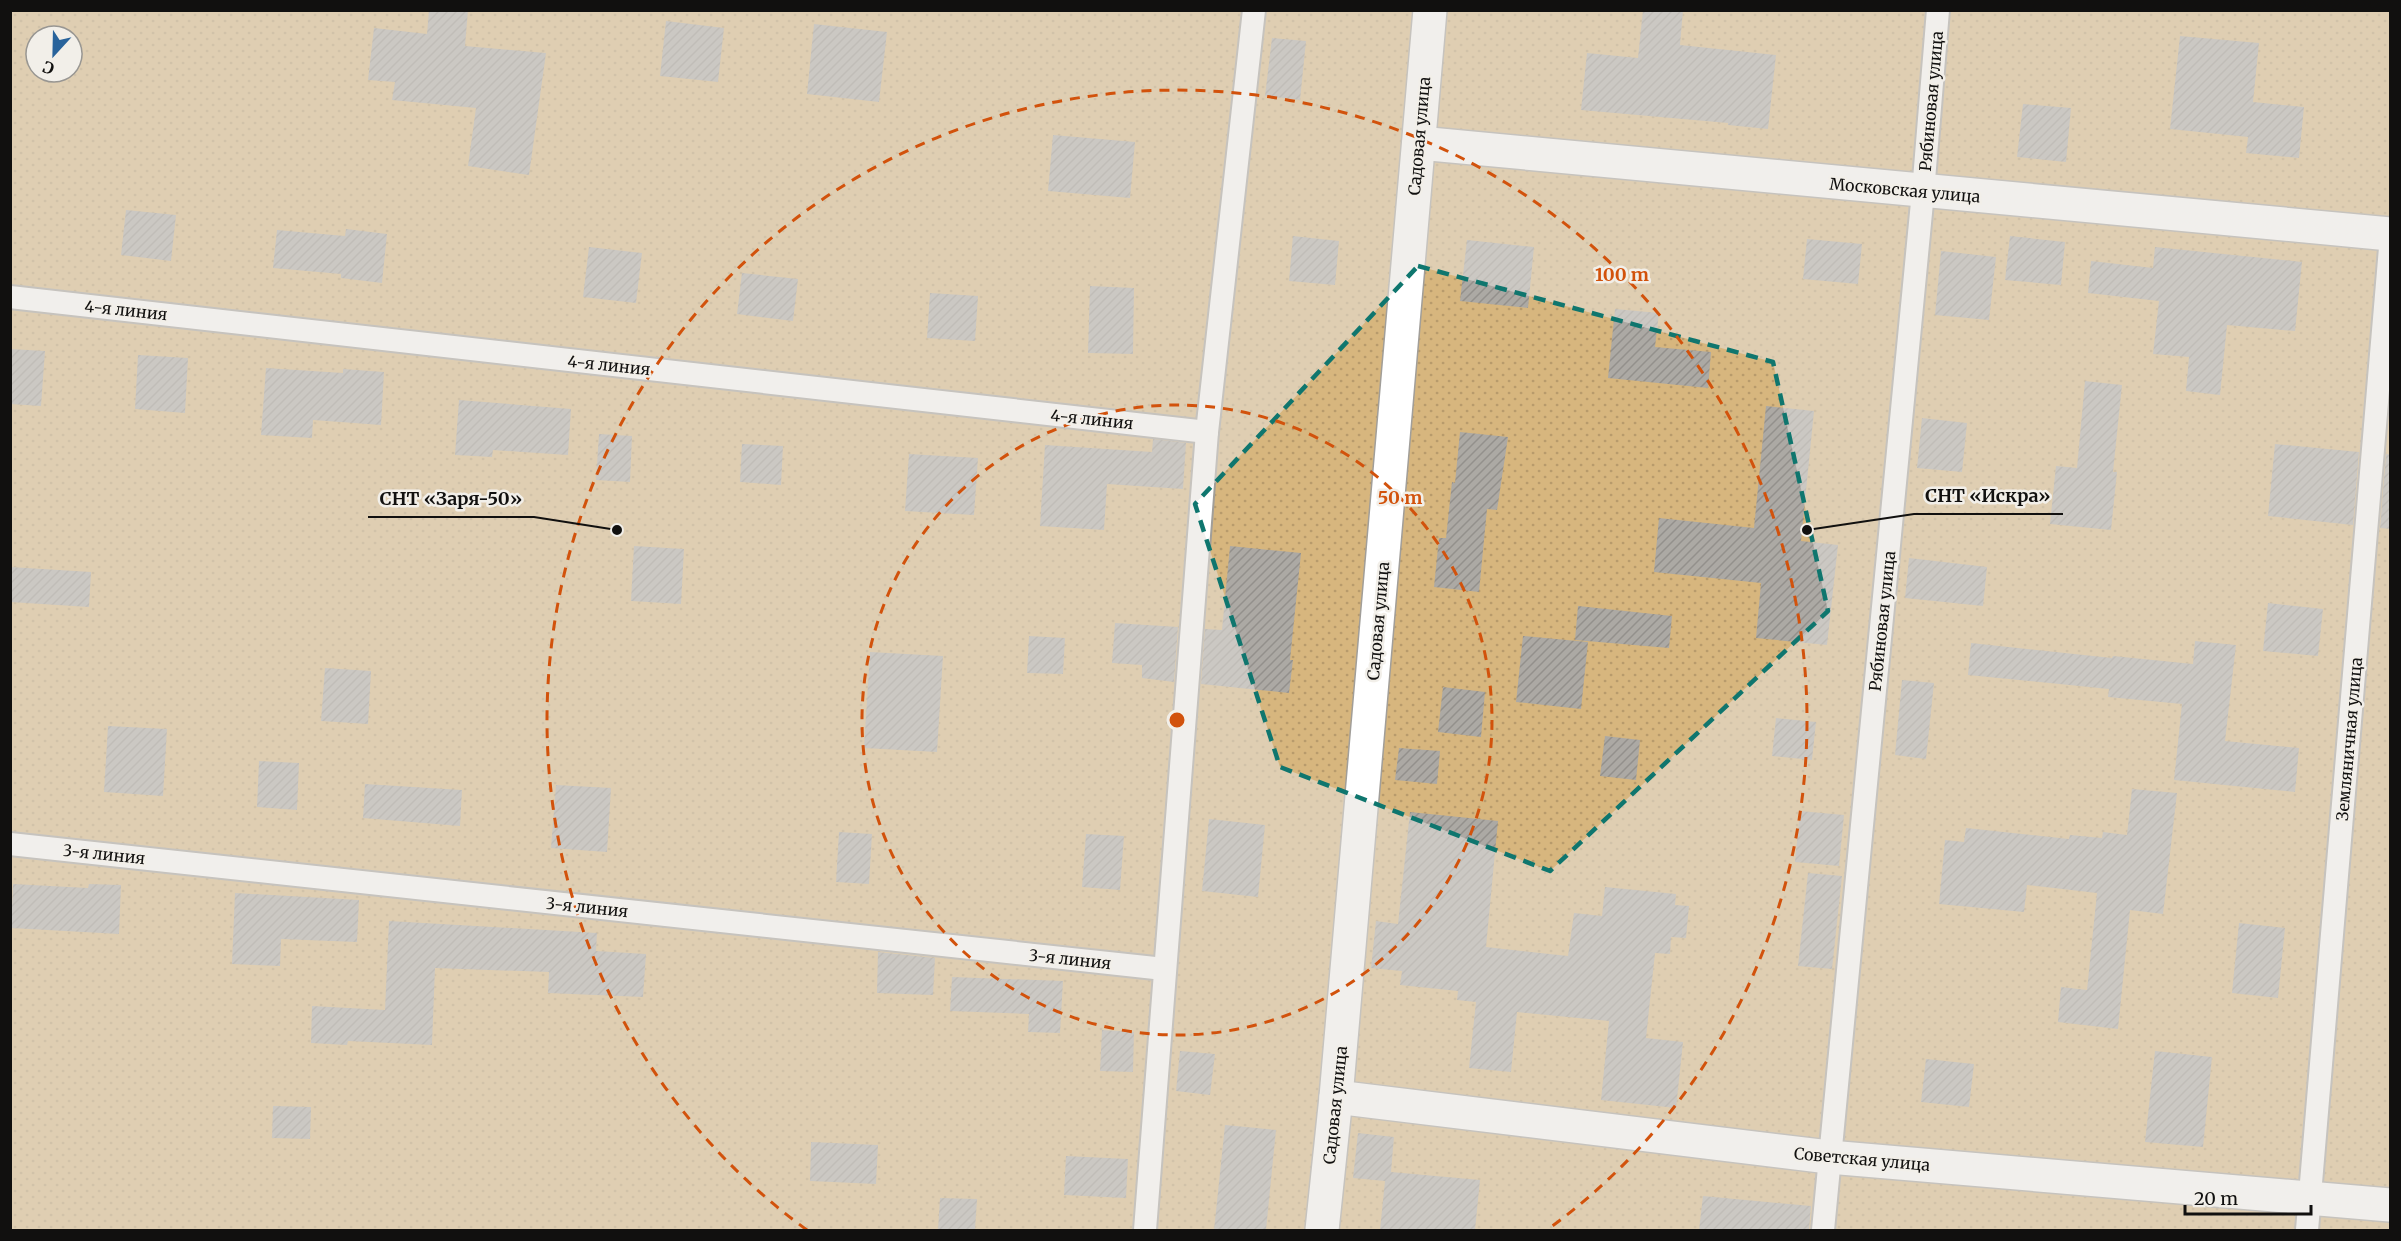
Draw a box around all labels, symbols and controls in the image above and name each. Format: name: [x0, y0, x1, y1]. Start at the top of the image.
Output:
north arrow: [24, 24, 84, 84]
street label: Рябиновая улица: [1915, 30, 1947, 172]
text: С: [40, 57, 57, 79]
street label: Садовая улица: [1404, 75, 1434, 196]
street label: Московская улица: [1829, 173, 1982, 207]
text: 100 m: [1595, 263, 1649, 286]
street label: 4-я линия: [84, 296, 168, 324]
street label: 4-я линия: [567, 351, 651, 379]
street label: 4-я линия: [1050, 405, 1134, 433]
callout: СНТ «Искра»: [1914, 478, 2063, 514]
callout: СНТ «Заря-50»: [368, 481, 534, 517]
text: СНТ «Искра»: [1925, 484, 2051, 507]
text: 50 m: [1378, 486, 1422, 509]
text: СНТ «Заря-50»: [380, 487, 522, 510]
street label: Рябиновая улица: [1865, 549, 1899, 692]
street label: Садовая улица: [1363, 560, 1393, 681]
street label: Земляничная улица: [2332, 656, 2366, 822]
centre of rings: [1167, 710, 1187, 730]
street label: 3-я линия: [62, 840, 146, 868]
street label: 3-я линия: [545, 893, 629, 921]
street label: 3-я линия: [1028, 945, 1112, 973]
street label: Садовая улица: [1319, 1044, 1351, 1165]
street label: Советская улица: [1793, 1143, 1931, 1175]
scale bar: [2185, 1178, 2311, 1216]
text: 20 m: [2194, 1187, 2238, 1210]

